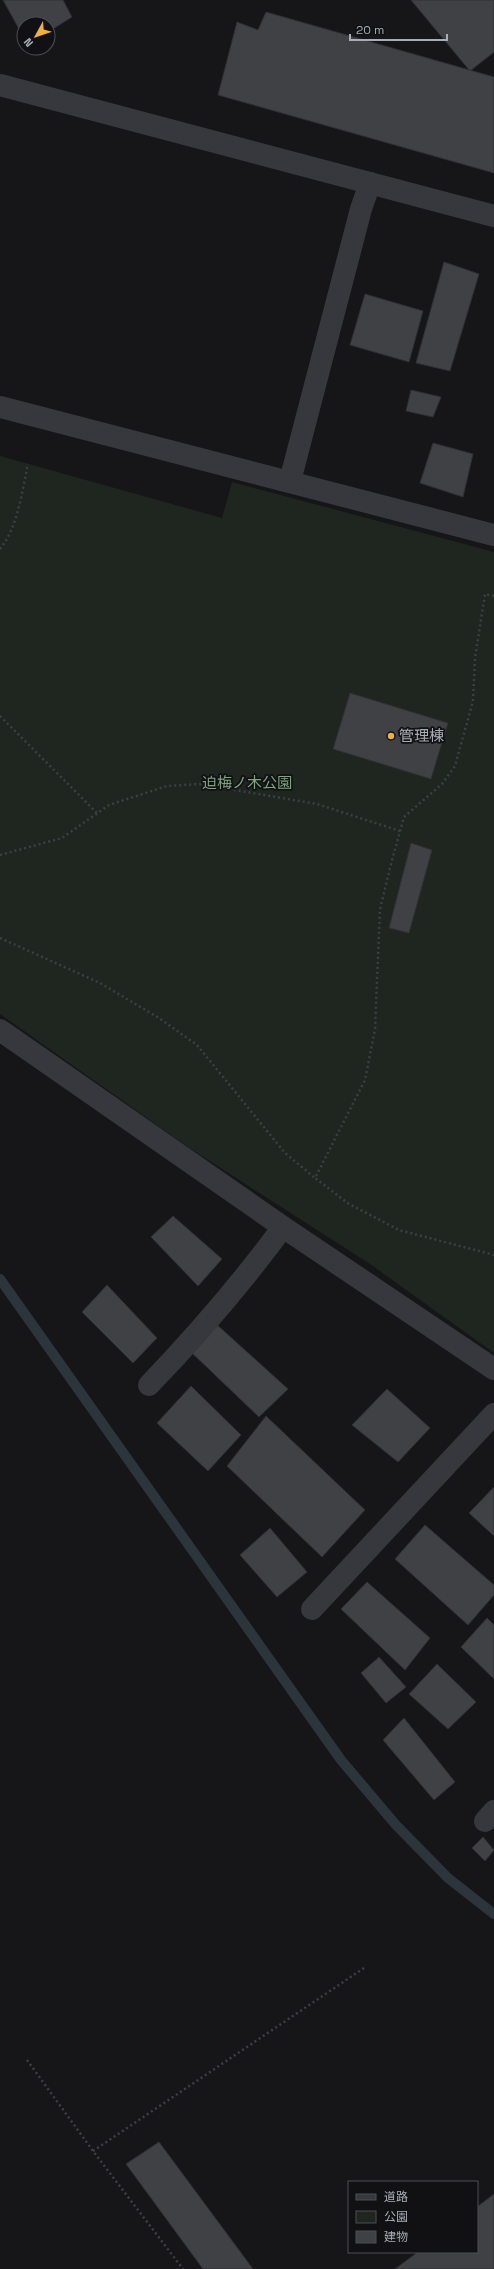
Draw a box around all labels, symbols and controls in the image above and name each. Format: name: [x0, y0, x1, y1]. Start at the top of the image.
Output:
north arrow: [16, 16, 56, 56]
scale bar: [350, 16, 447, 42]
text: 20 m: [356, 22, 384, 38]
text: N: [21, 35, 36, 50]
place label: 管理棟: [399, 726, 444, 745]
marker: 管理棟: [386, 731, 396, 741]
park label: 迫梅ノ木公園: [202, 773, 292, 792]
legend: [348, 2181, 478, 2253]
text: 道路: [384, 2189, 408, 2205]
text: 公園: [384, 2209, 408, 2225]
text: 建物: [384, 2229, 408, 2245]

